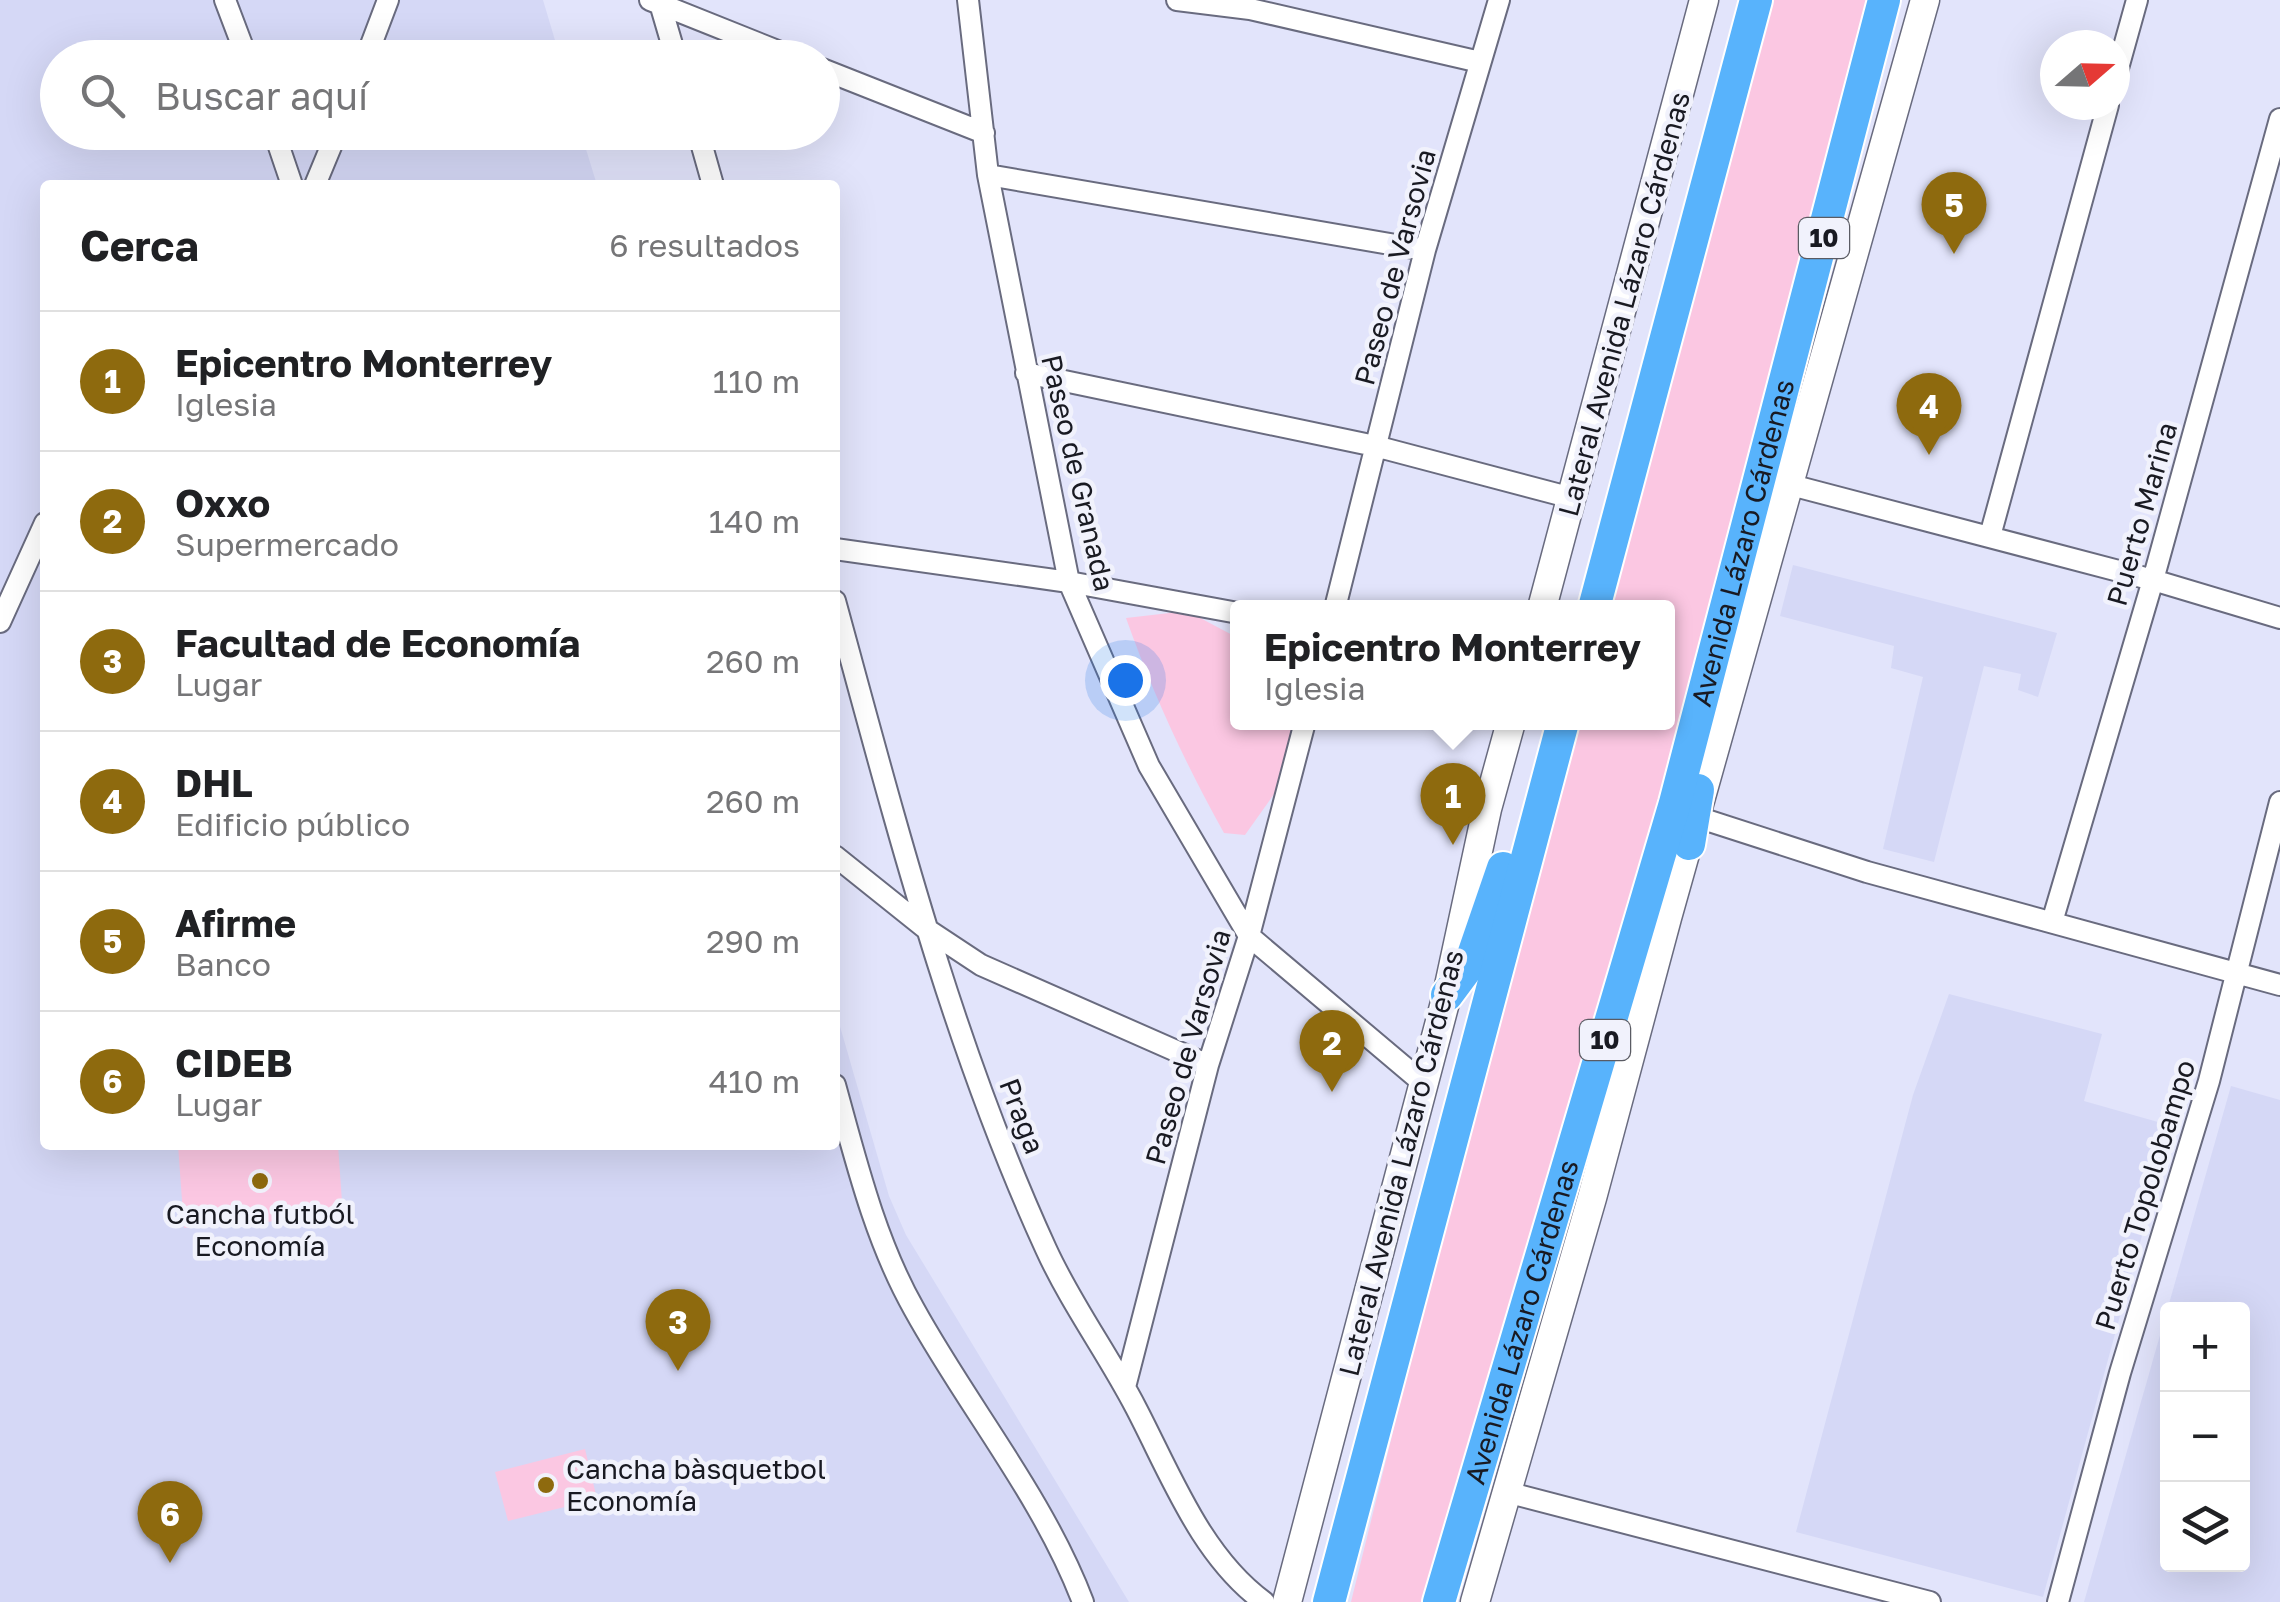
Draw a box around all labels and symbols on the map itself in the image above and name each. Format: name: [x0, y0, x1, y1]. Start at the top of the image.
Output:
north arrow: [2040, 30, 2130, 120]
street label: Lateral Avenida Lázaro Cárdenas: [1551, 88, 1696, 520]
street label: Paseo de Varsovia: [1347, 145, 1442, 389]
pin: 5: [1922, 172, 1986, 254]
road number: 10: [1799, 218, 1849, 258]
street label: Paseo de Granada: [1035, 352, 1122, 594]
pin: 4: [1896, 372, 1962, 455]
street label: Avenida Lázaro Cárdenas: [1684, 376, 1801, 710]
street label: Puerto Marina: [2100, 418, 2183, 609]
your location: [1100, 655, 1151, 706]
pin: 1: [1420, 762, 1486, 845]
street label: Paseo de Varsovia: [1138, 925, 1237, 1168]
street label: Lateral Avenida Lázaro Cárdenas: [1331, 946, 1470, 1380]
pin: 2: [1300, 1010, 1364, 1092]
road number: 10: [1580, 1020, 1630, 1060]
street label: Puerto Topolobampo: [2088, 1056, 2201, 1334]
street label: Praga: [993, 1074, 1052, 1158]
street label: Avenida Lázaro Cárdenas: [1458, 1156, 1585, 1488]
marker: Cancha futból Economía: [249, 1170, 271, 1192]
place label: Cancha futból Economía: [166, 1197, 354, 1262]
pin: 3: [646, 1288, 710, 1371]
place label: Cancha bàsquetbol Economía: [566, 1452, 826, 1517]
marker: Cancha bàsquetbol Economía: [535, 1474, 557, 1496]
pin: 6: [138, 1480, 202, 1563]

